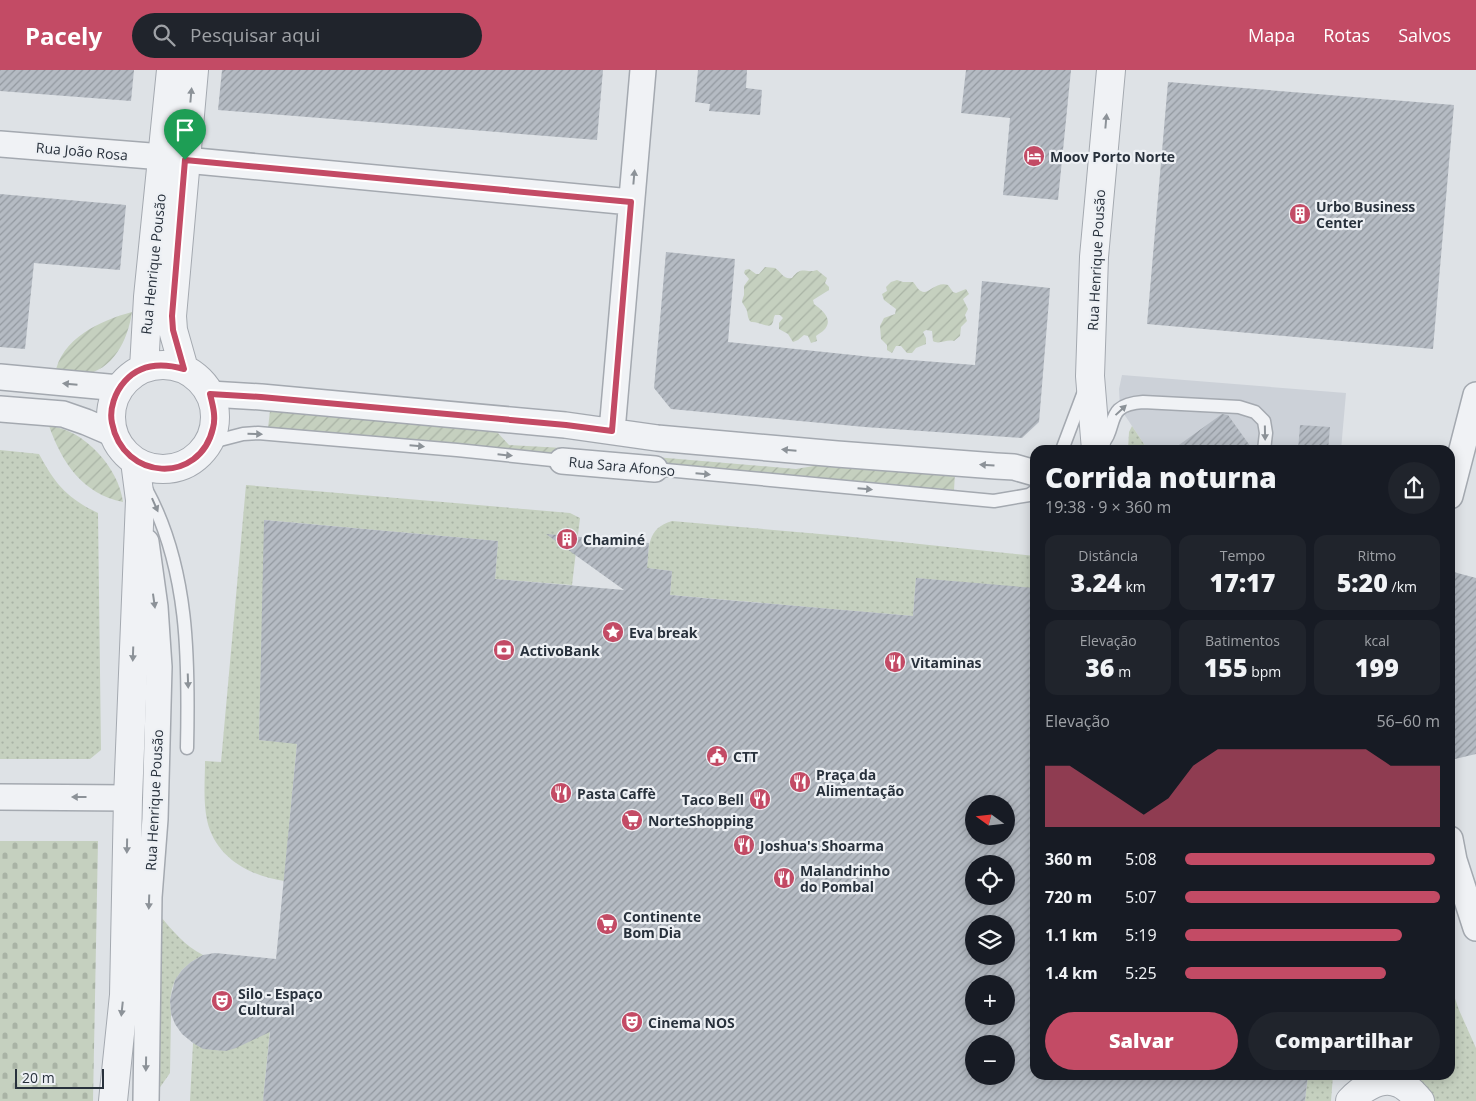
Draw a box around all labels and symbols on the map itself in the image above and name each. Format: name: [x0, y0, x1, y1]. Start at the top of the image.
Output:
one-way arrow: [188, 87, 196, 103]
pin: [164, 109, 206, 160]
one-way arrow: [1102, 113, 1110, 129]
street label: Rua João Rosa: [35, 138, 129, 164]
hotel icon: Moov Porto Norte: [1022, 144, 1046, 168]
place label: Moov Porto Norte: [1050, 147, 1175, 166]
one-way arrow: [630, 168, 638, 184]
street label: Rua Henrique Pousão: [1083, 189, 1109, 331]
street label: Rua Henrique Pousão: [136, 193, 170, 335]
place label: Urbo Business Center: [1316, 197, 1415, 232]
building icon: Urbo Business Center: [1288, 202, 1312, 226]
one-way arrow: [62, 379, 78, 387]
one-way arrow: [1115, 404, 1127, 415]
one-way arrow: [1261, 425, 1269, 441]
one-way arrow: [248, 430, 264, 438]
one-way arrow: [410, 443, 426, 451]
one-way arrow: [780, 446, 796, 454]
one-way arrow: [498, 451, 514, 459]
street label: Rua Sara Afonso: [568, 452, 676, 480]
one-way arrow: [979, 461, 995, 469]
one-way arrow: [695, 470, 711, 478]
one-way arrow: [857, 485, 873, 493]
one-way arrow: [151, 498, 159, 512]
building icon: Chaminé: [555, 527, 579, 551]
place label: Chaminé: [583, 530, 645, 549]
one-way arrow: [150, 593, 158, 609]
place icon: Eva break: [601, 620, 625, 644]
place label: Eva break: [629, 623, 698, 642]
bank icon: ActivoBank: [492, 638, 516, 662]
place label: ActivoBank: [520, 641, 600, 660]
one-way arrow: [129, 646, 137, 662]
restaurant icon: Vitaminas: [883, 650, 907, 674]
place label: Vitaminas: [911, 653, 982, 672]
one-way arrow: [185, 673, 193, 689]
street label: Rua Henrique Pousão: [141, 729, 167, 871]
public building icon: CTT: [705, 744, 729, 768]
place label: CTT: [733, 747, 758, 766]
place label: Praça da Alimentação: [816, 765, 905, 800]
restaurant icon: Praça da Alimentação: [788, 770, 812, 794]
restaurant icon: Pasta Caffè: [549, 781, 573, 805]
place label: Pasta Caffè: [577, 784, 656, 803]
restaurant icon: Taco Bell: [748, 787, 772, 811]
place label: Taco Bell: [682, 790, 744, 809]
one-way arrow: [71, 793, 87, 801]
north arrow: [965, 795, 1015, 845]
supermarket icon: NorteShopping: [620, 808, 644, 832]
place label: NorteShopping: [648, 811, 754, 830]
restaurant icon: Joshua's Shoarma: [732, 833, 756, 857]
place label: Joshua's Shoarma: [758, 836, 884, 855]
one-way arrow: [123, 839, 131, 855]
place label: Malandrinho do Pombal: [800, 861, 890, 896]
restaurant icon: Malandrinho do Pombal: [772, 866, 796, 890]
one-way arrow: [144, 894, 152, 910]
place label: Continente Bom Dia: [623, 907, 701, 942]
supermarket icon: Continente Bom Dia: [595, 912, 619, 936]
place label: Silo - Espaço Cultural: [238, 984, 323, 1019]
theatre icon: Silo - Espaço Cultural: [210, 989, 234, 1013]
one-way arrow: [118, 1001, 126, 1017]
theatre icon: Cinema NOS: [620, 1010, 644, 1034]
place label: Cinema NOS: [648, 1013, 735, 1032]
one-way arrow: [142, 1057, 150, 1073]
scale bar: [15, 1066, 104, 1089]

